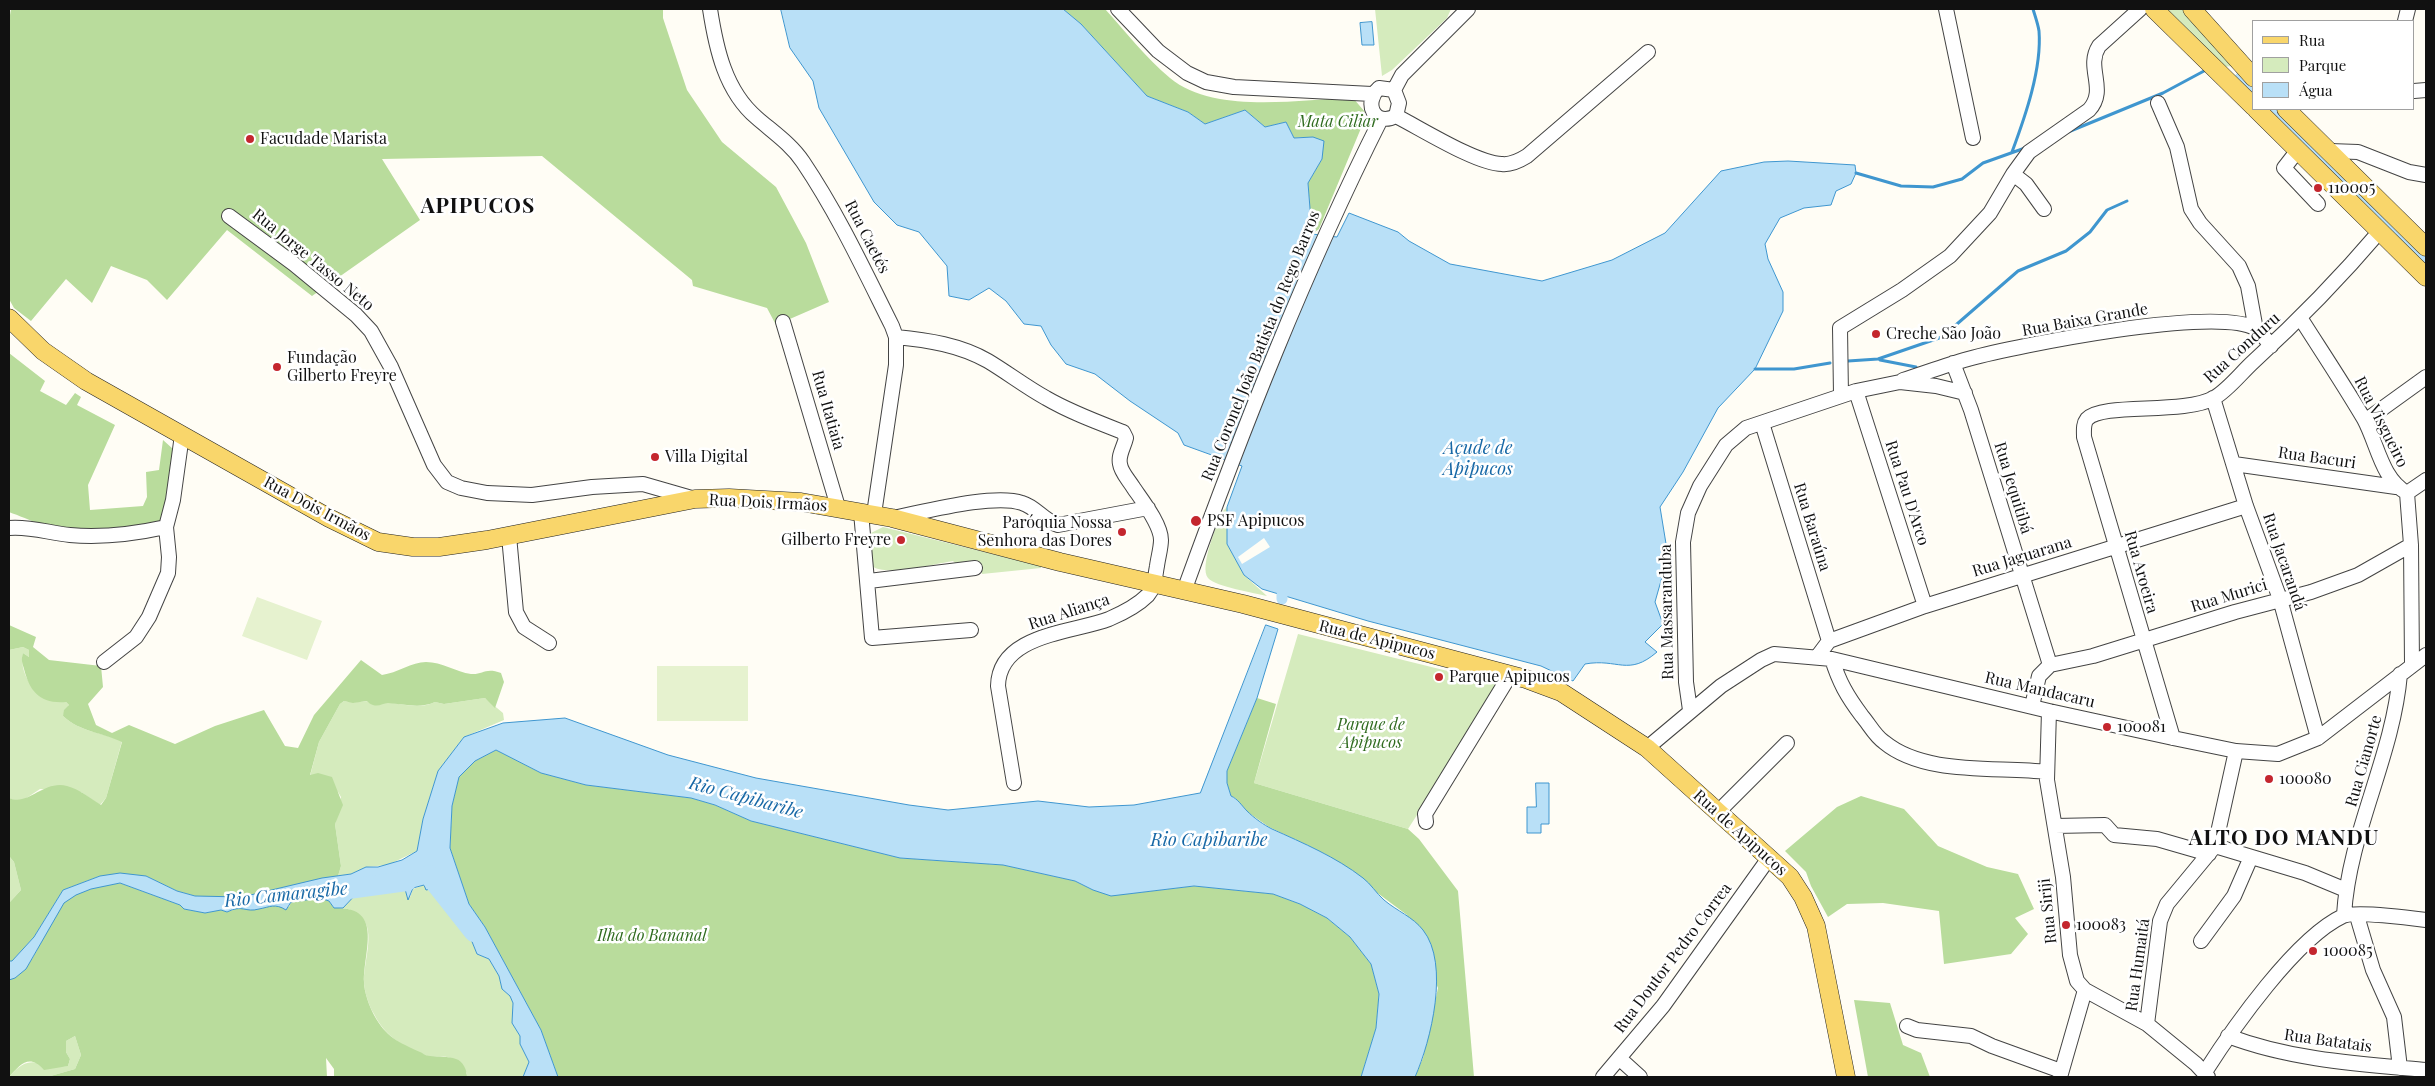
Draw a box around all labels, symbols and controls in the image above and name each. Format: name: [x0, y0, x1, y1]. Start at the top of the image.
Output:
legend: [2252, 20, 2415, 110]
text: Rua: [2299, 30, 2325, 50]
text: Parque: [2299, 55, 2346, 75]
text: Água: [2299, 80, 2333, 100]
park label: Mata Ciliar: [1298, 112, 1378, 132]
place label: Facudade Marista: [260, 129, 387, 149]
marker: Facudade Marista: [244, 133, 256, 145]
place label: 110005: [2328, 178, 2375, 198]
marker: 110005: [2312, 182, 2324, 194]
district label: APIPUCOS: [420, 193, 536, 219]
street label: Rua Caetés: [840, 197, 894, 277]
street label: Rua Jorge Tasso Neto: [248, 205, 378, 315]
street label: Rua Coronel João Batista do Rego Barros: [1198, 208, 1324, 484]
street label: Rua Baixa Grande: [2020, 299, 2150, 341]
street label: Rua Conduru: [2200, 309, 2284, 387]
place label: Creche São João: [1886, 324, 2001, 344]
marker: Creche São João: [1870, 328, 1882, 340]
place label: Fundação Gilberto Freyre: [287, 348, 397, 386]
marker: Fundação Gilberto Freyre: [271, 361, 283, 373]
street label: Rua Itatiaia: [808, 368, 848, 452]
street label: Rua Visgueiro: [2350, 373, 2412, 471]
water label: Açude de Apipucos: [1443, 437, 1513, 479]
street label: Rua Pau D'Arco: [1881, 438, 1933, 548]
street label: Rua Jequitibá: [1990, 440, 2036, 536]
street label: Rua Bacuri: [2277, 443, 2357, 473]
place label: Villa Digital: [665, 447, 748, 467]
marker: Villa Digital: [649, 451, 661, 463]
street label: Rua Dois Irmãos: [260, 473, 374, 545]
street label: Rua Baraúna: [1789, 480, 1835, 574]
street label: Rua Dois Irmãos: [708, 490, 828, 516]
place label: PSF Apipucos: [1207, 511, 1304, 531]
street label: Rua Jacarandá: [2258, 511, 2310, 613]
place label: Paróquia Nossa Senhora das Dores: [978, 513, 1112, 551]
marker: PSF Apipucos: [1189, 514, 1203, 528]
marker: Paróquia Nossa Senhora das Dores: [1116, 526, 1128, 538]
street label: Rua Aroeira: [2120, 528, 2162, 616]
place label: Gilberto Freyre: [781, 530, 891, 550]
street label: Rua Jaguarana: [1970, 533, 2074, 581]
marker: Gilberto Freyre: [895, 534, 907, 546]
street label: Rua Massaranduba: [1656, 544, 1678, 680]
street label: Rua Murici: [2188, 575, 2270, 617]
street label: Rua Aliança: [1026, 590, 1112, 634]
street label: Rua de Apipucos: [1317, 616, 1437, 664]
place label: Parque Apipucos: [1449, 667, 1570, 687]
street label: Rua Mandacaru: [1983, 668, 2097, 712]
marker: Parque Apipucos: [1433, 671, 1445, 683]
street label: Rua Cianorte: [2342, 713, 2386, 809]
park label: Parque de Apipucos: [1337, 715, 1405, 753]
place label: 100081: [2117, 717, 2166, 737]
marker: 100081: [2101, 721, 2113, 733]
place label: 100080: [2279, 769, 2332, 789]
water label: Rio Capibaribe: [687, 772, 805, 824]
marker: 100080: [2263, 773, 2275, 785]
street label: Rua de Apipucos: [1689, 786, 1791, 880]
district label: ALTO DO MANDU: [2187, 825, 2381, 851]
water label: Rio Capibaribe: [1151, 829, 1267, 851]
street label: Rua Siriji: [2035, 877, 2061, 945]
water label: Rio Camaragibe: [223, 878, 349, 912]
street label: Rua Doutor Pedro Correa: [1610, 879, 1736, 1037]
place label: 100083: [2076, 915, 2126, 935]
street label: Rua Humaitá: [2122, 917, 2154, 1013]
marker: 100083: [2060, 919, 2072, 931]
park label: Ilha do Bananal: [597, 926, 707, 946]
place label: 100085: [2323, 941, 2373, 961]
marker: 100085: [2307, 945, 2319, 957]
street label: Rua Batatais: [2283, 1025, 2373, 1057]

